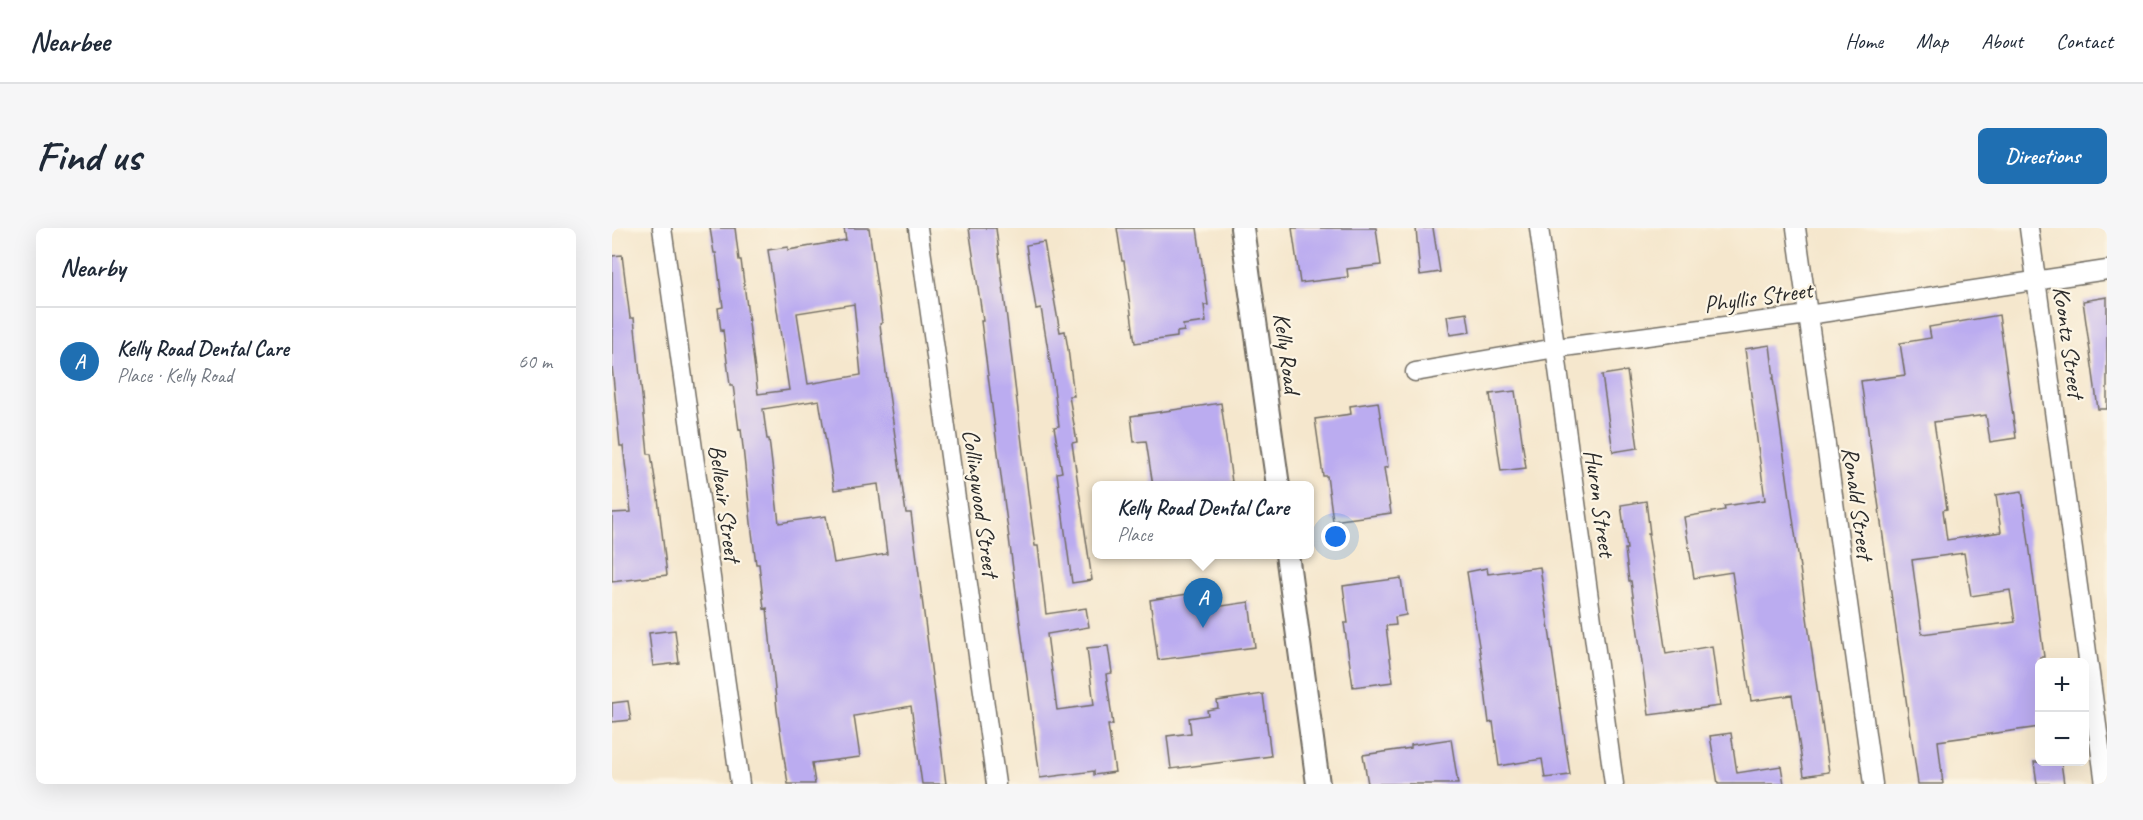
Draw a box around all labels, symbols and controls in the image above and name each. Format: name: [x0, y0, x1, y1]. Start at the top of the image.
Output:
text: Nearbee: [30, 24, 110, 59]
text: Home: [1845, 28, 1883, 54]
text: Map: [1916, 28, 1948, 54]
text: About: [1981, 28, 2023, 54]
text: Contact: [2056, 28, 2113, 54]
button: Directions: [1978, 128, 2107, 184]
text: Find us: [36, 130, 141, 183]
text: Nearby: [60, 251, 125, 284]
street label: Phyllis Street: [1702, 274, 1816, 319]
street label: Koontz Street: [2046, 284, 2092, 403]
street label: Kelly Road: [1267, 311, 1308, 399]
text: Kelly Road Dental Care: [117, 335, 289, 363]
text: A: [74, 349, 85, 374]
text: 60 m: [518, 349, 552, 374]
text: Place · Kelly Road: [117, 363, 233, 388]
street label: Collingwood Street: [956, 427, 1007, 582]
street label: Belleair Street: [702, 443, 748, 566]
street label: Ronald Street: [1835, 445, 1881, 564]
street label: Huron Street: [1578, 447, 1623, 561]
popup: [1092, 481, 1314, 559]
text: Kelly Road Dental Care: [1117, 494, 1289, 522]
text: Place: [1117, 522, 1152, 547]
your location: [1321, 522, 1350, 551]
pin: A: [1184, 578, 1222, 628]
map controls: [2035, 658, 2089, 766]
button: +: [2035, 658, 2089, 712]
button: −: [2035, 712, 2089, 766]

